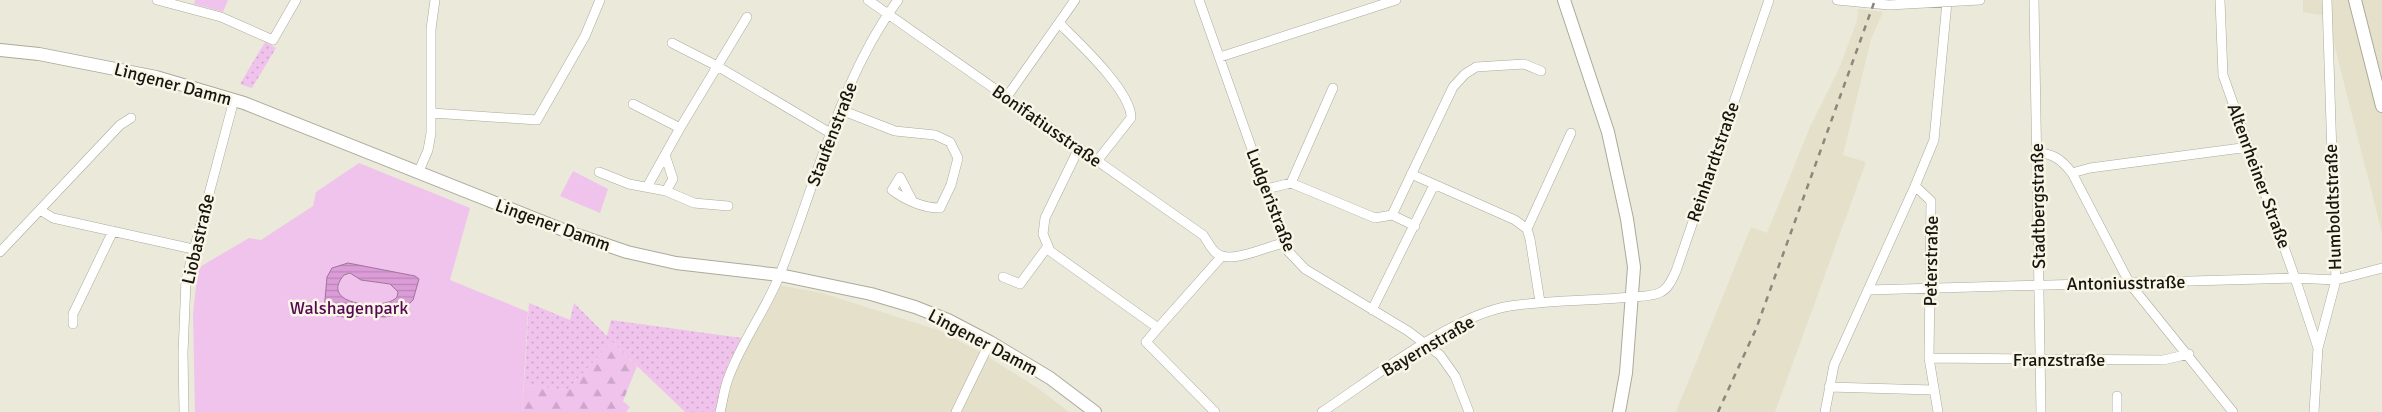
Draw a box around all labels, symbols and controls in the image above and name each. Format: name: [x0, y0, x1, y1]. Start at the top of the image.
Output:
street label: Lingener Damm: [112, 58, 234, 110]
street label: Staufenstraße: [802, 79, 862, 189]
street label: Bonifatiusstraße: [988, 80, 1106, 172]
street label: Reinhardtstraße: [1682, 99, 1744, 225]
street label: Altenrheiner Straße: [2223, 100, 2295, 252]
street label: Stadtbergstraße: [2026, 143, 2050, 269]
street label: Humboldtstraße: [2320, 144, 2346, 270]
street label: Ludgeristraße: [1241, 145, 1301, 255]
street label: Liobastraße: [177, 192, 219, 286]
street label: Lingener Damm: [492, 194, 614, 256]
street label: Peterstraße: [1919, 216, 1943, 306]
street label: Antoniusstraße: [2066, 271, 2186, 295]
park label: Walshagenpark: [290, 297, 408, 319]
street label: Lingener Damm: [924, 304, 1042, 380]
street label: Bayernstraße: [1378, 311, 1478, 381]
street label: Franzstraße: [2013, 349, 2105, 371]

